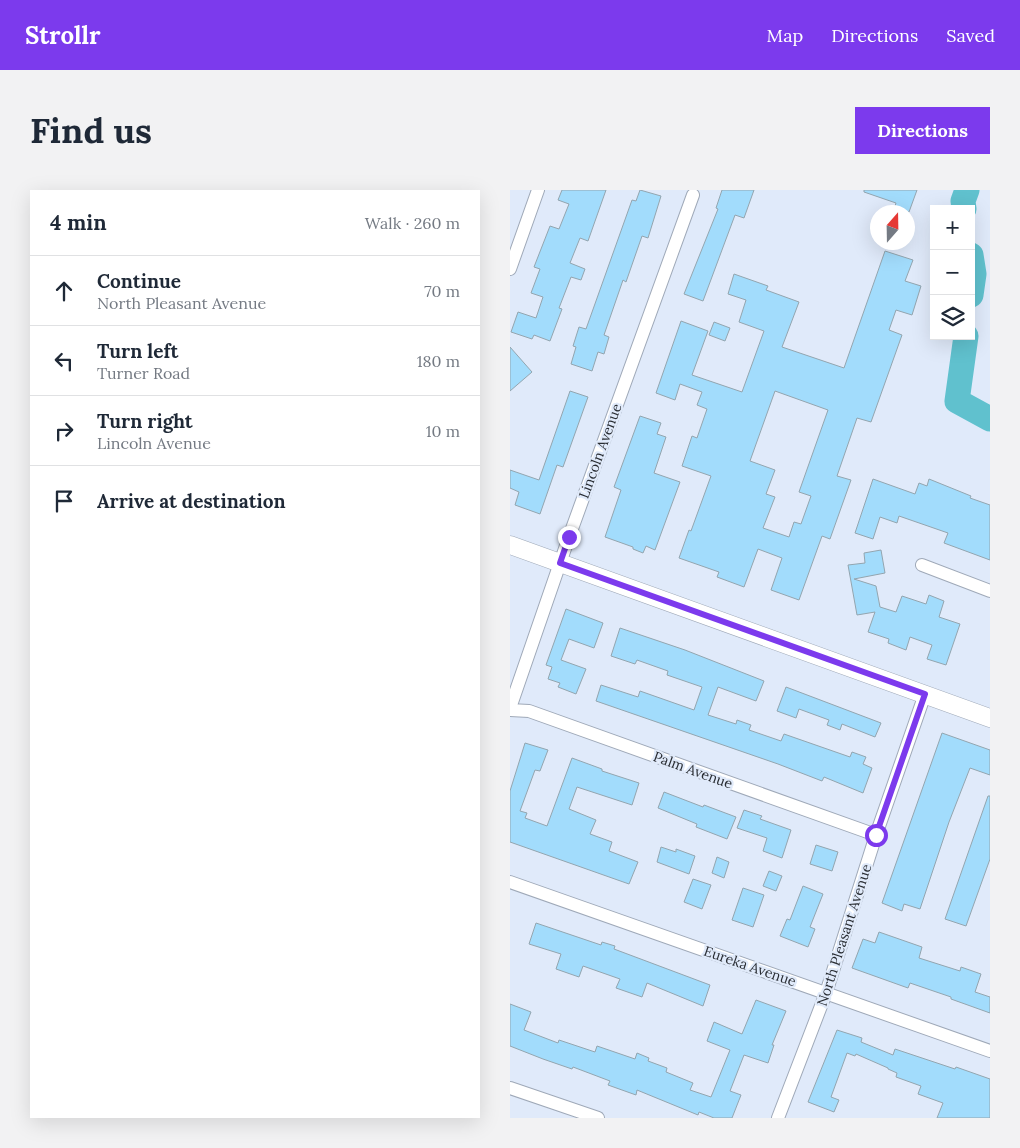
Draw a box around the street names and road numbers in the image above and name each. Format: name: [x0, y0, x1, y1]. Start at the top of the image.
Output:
street label: Lincoln Avenue: [575, 401, 626, 501]
street label: Palm Avenue: [651, 747, 736, 793]
street label: North Pleasant Avenue: [813, 861, 876, 1008]
street label: Eureka Avenue: [701, 942, 799, 990]

